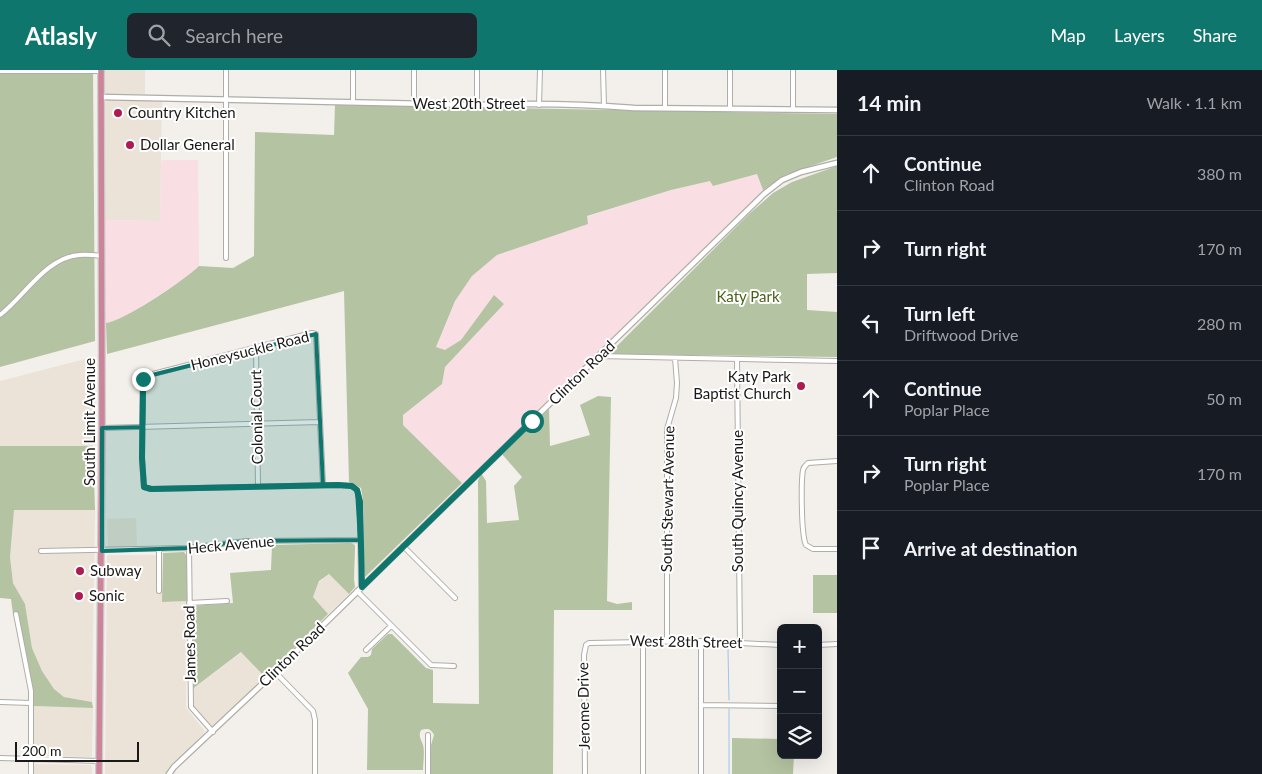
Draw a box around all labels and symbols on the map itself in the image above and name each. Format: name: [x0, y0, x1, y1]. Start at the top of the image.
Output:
street label: West 20th Street: [413, 94, 526, 112]
place label: Country Kitchen: [128, 103, 236, 121]
marker: Country Kitchen: [112, 107, 124, 119]
place label: Dollar General: [140, 135, 235, 153]
marker: Dollar General: [124, 139, 136, 151]
park label: Katy Park: [716, 287, 780, 305]
street label: Honeysuckle Road: [189, 327, 311, 373]
street label: Clinton Road: [545, 336, 618, 408]
street label: South Limit Avenue: [80, 358, 98, 486]
place label: Katy Park Baptist Church: [693, 367, 791, 402]
route end: [132, 368, 155, 391]
street label: Colonial Court: [246, 369, 266, 465]
marker: Katy Park Baptist Church: [795, 380, 807, 392]
route start: [521, 410, 544, 433]
street label: South Stewart Avenue: [657, 426, 677, 572]
street label: South Quincy Avenue: [728, 430, 746, 572]
street label: Heck Avenue: [187, 531, 275, 557]
place label: Subway: [90, 561, 142, 579]
marker: Subway: [74, 565, 86, 577]
place label: Sonic: [89, 586, 125, 604]
marker: Sonic: [73, 590, 85, 602]
street label: James Road: [179, 605, 199, 683]
street label: Clinton Road: [255, 618, 328, 690]
street label: West 28th Street: [629, 631, 743, 651]
street label: Jerome Drive: [573, 662, 593, 750]
scale bar: [15, 739, 139, 762]

